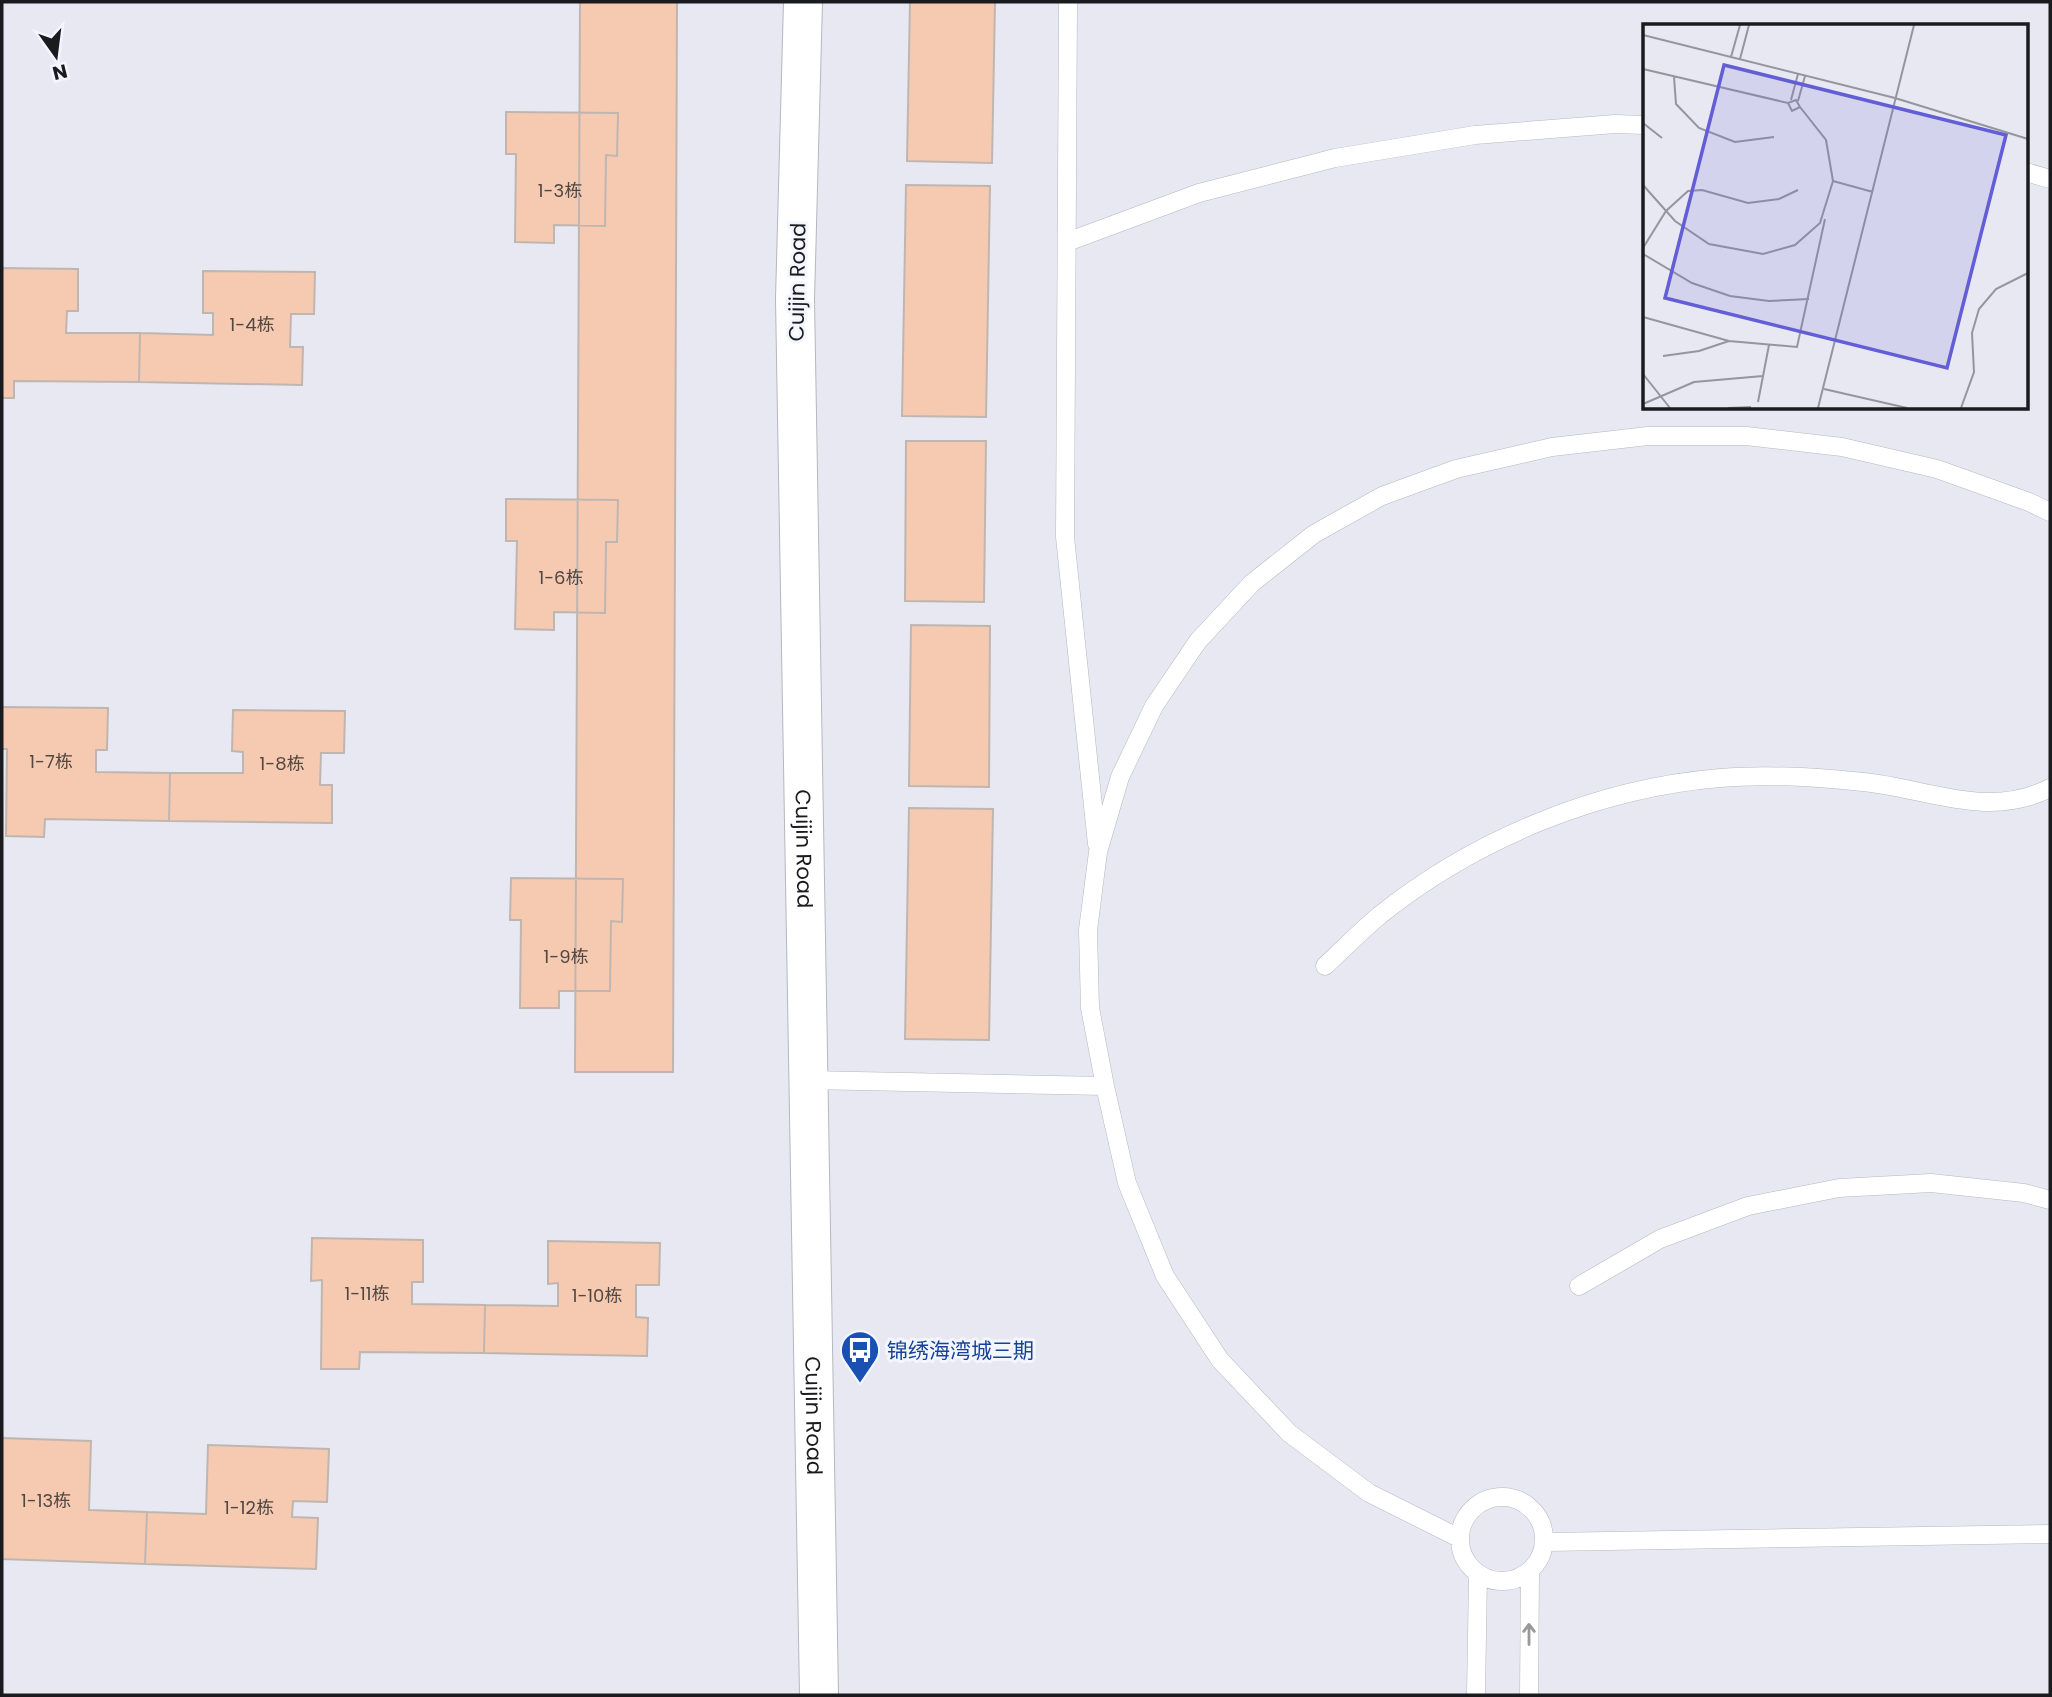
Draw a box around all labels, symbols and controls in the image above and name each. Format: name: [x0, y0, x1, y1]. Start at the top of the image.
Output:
north arrow: [21, 21, 91, 91]
inset map: [1643, 24, 2028, 410]
text: N: [50, 57, 70, 87]
house number: 1-3栋: [538, 178, 582, 203]
street label: Cuijin Road: [781, 222, 813, 342]
house number: 1-4栋: [230, 312, 275, 337]
house number: 1-6栋: [538, 565, 584, 590]
house number: 1-7栋: [29, 749, 73, 774]
house number: 1-8栋: [259, 751, 305, 776]
street label: Cuijin Road: [789, 789, 820, 909]
house number: 1-9栋: [543, 944, 589, 969]
house number: 1-11栋: [344, 1281, 390, 1306]
house number: 1-10栋: [572, 1283, 622, 1308]
bus stop icon: 锦绣海湾城三期: [839, 1329, 881, 1384]
place label: 锦绣海湾城三期: [887, 1336, 1034, 1365]
street label: Cuijin Road: [799, 1356, 830, 1475]
house number: 1-13栋: [21, 1488, 71, 1513]
house number: 1-12栋: [224, 1495, 274, 1520]
one-way arrow: [1522, 1622, 1536, 1645]

